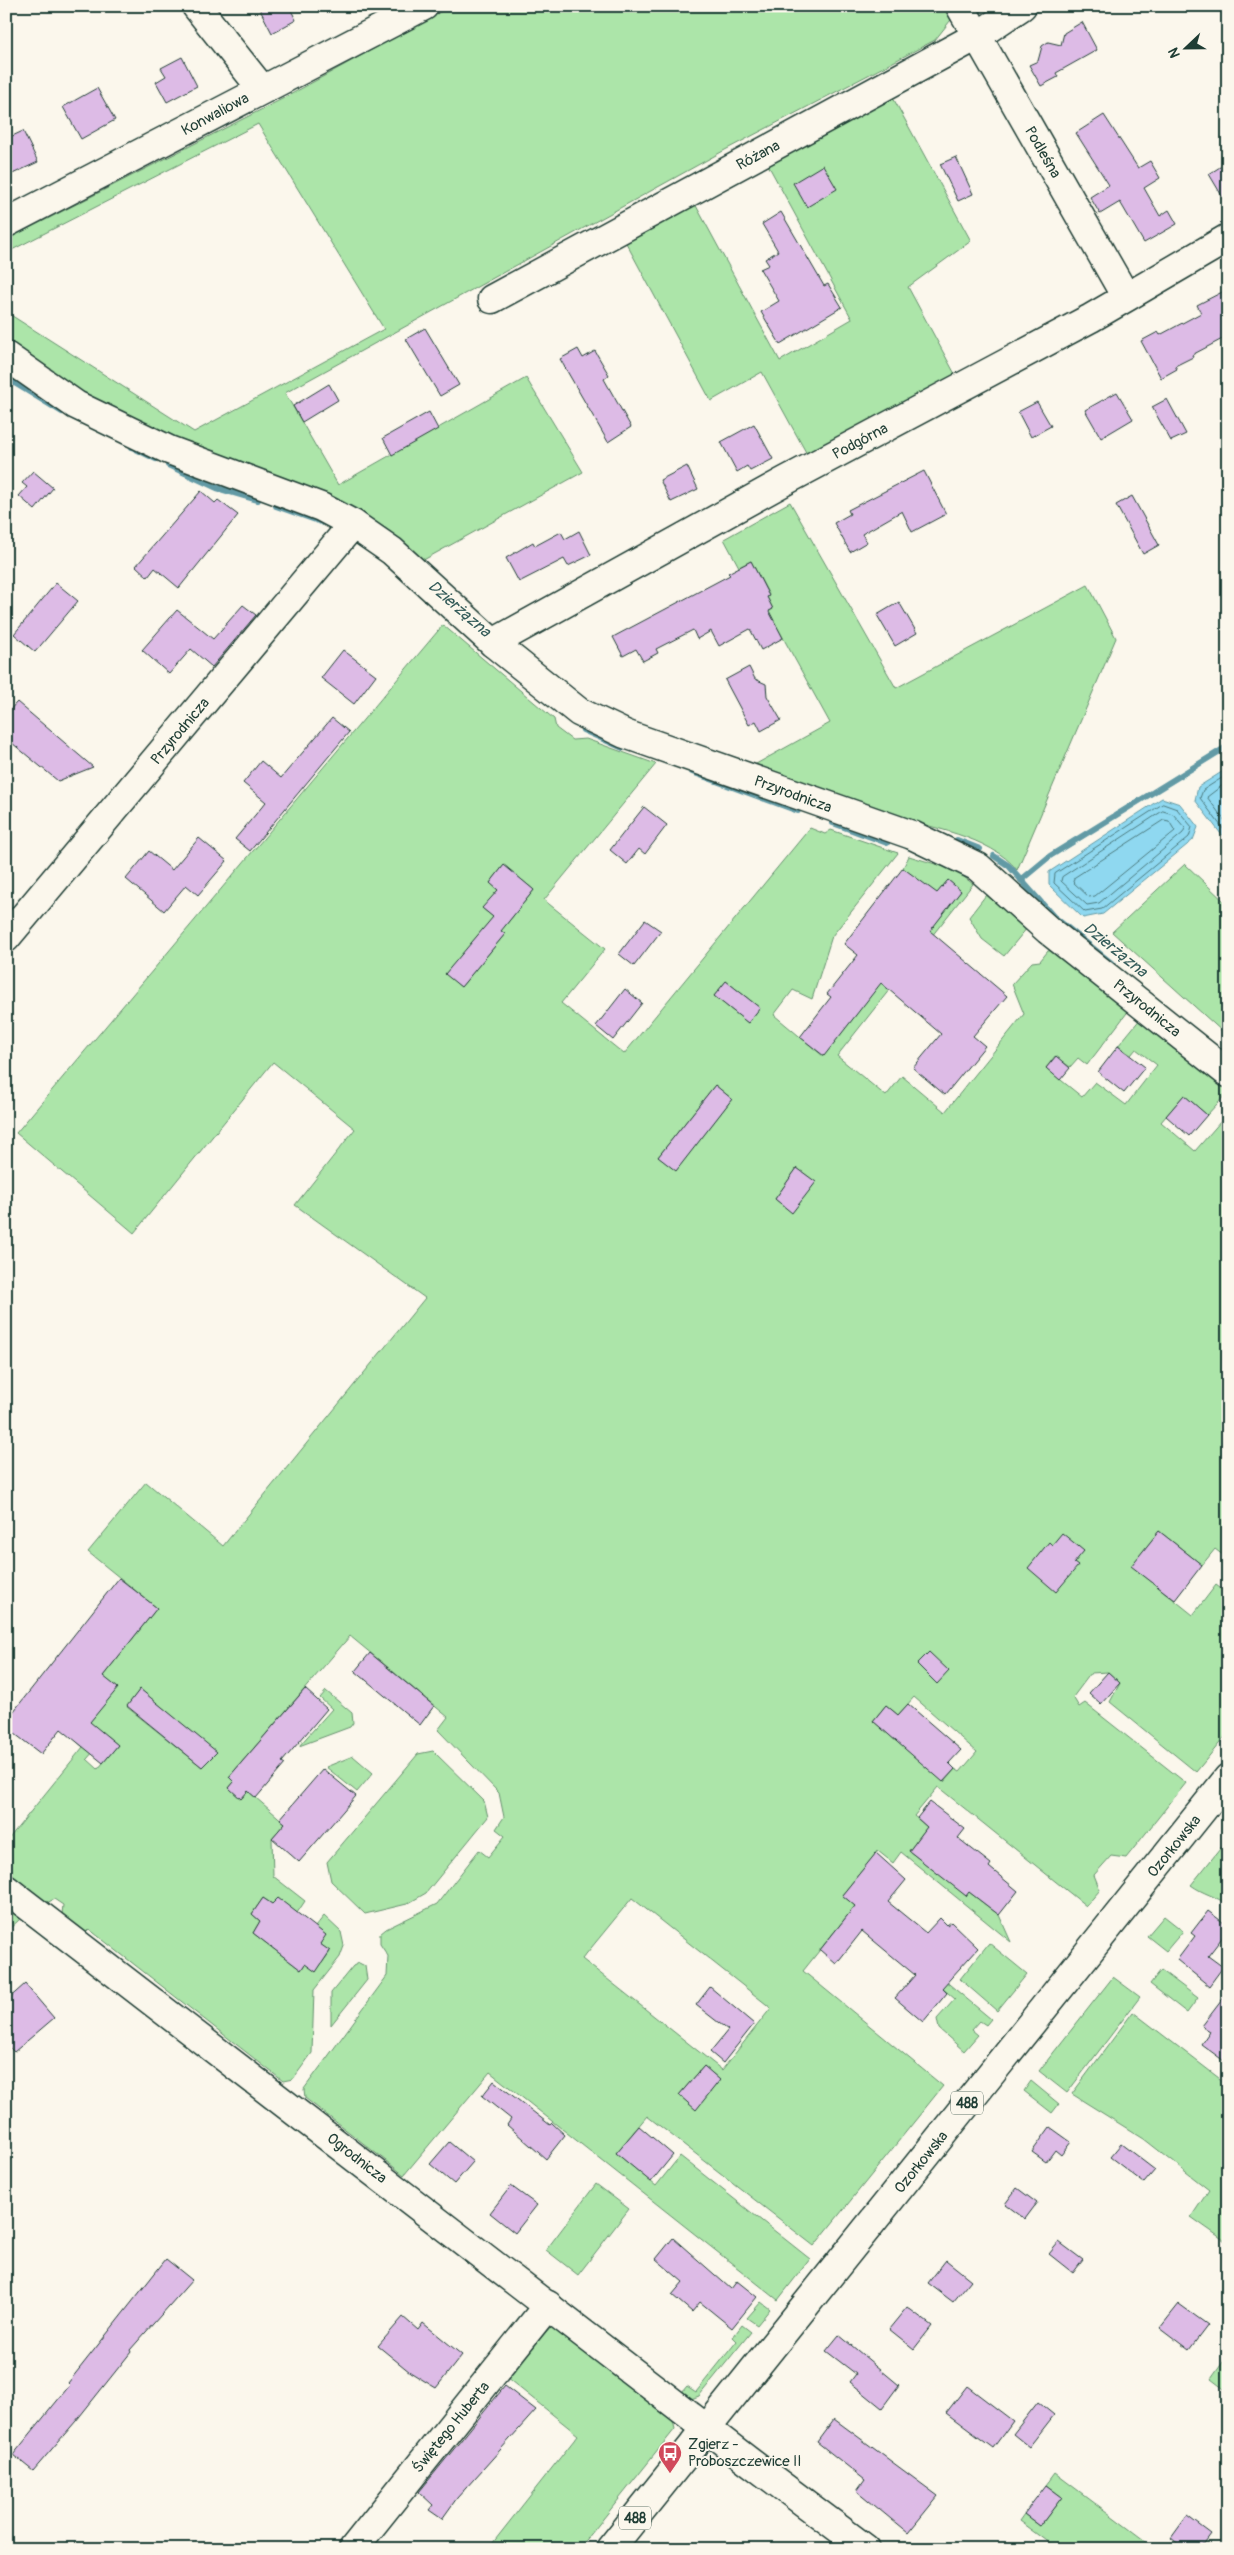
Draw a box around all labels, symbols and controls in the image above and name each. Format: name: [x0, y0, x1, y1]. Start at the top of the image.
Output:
north arrow: [1162, 22, 1212, 72]
text: N: [1165, 45, 1184, 60]
street label: Konwaliowa: [178, 89, 252, 140]
street label: Podleśna: [1020, 123, 1065, 182]
street label: Różana: [733, 136, 783, 175]
street label: Podgórna: [829, 419, 891, 464]
water label: Dzierżązna: [424, 576, 496, 642]
street label: Przyrodnicza: [147, 694, 214, 769]
street label: Przyrodnicza: [751, 772, 834, 817]
water label: Dzierżązna: [1079, 918, 1153, 983]
street label: Przyrodnicza: [1109, 975, 1184, 1041]
street label: Ozorkowska: [1143, 1811, 1205, 1881]
road number: 488: [951, 2092, 983, 2114]
street label: Ozorkowska: [890, 2127, 952, 2197]
street label: Ogrodnicza: [323, 2129, 391, 2188]
street label: Świętego Huberta: [409, 2378, 494, 2477]
place label: Zgierz - Proboszczewice II: [688, 2435, 801, 2471]
bus stop icon: Zgierz - Proboszczewice II: [657, 2440, 683, 2474]
road number: 488: [619, 2506, 651, 2530]

